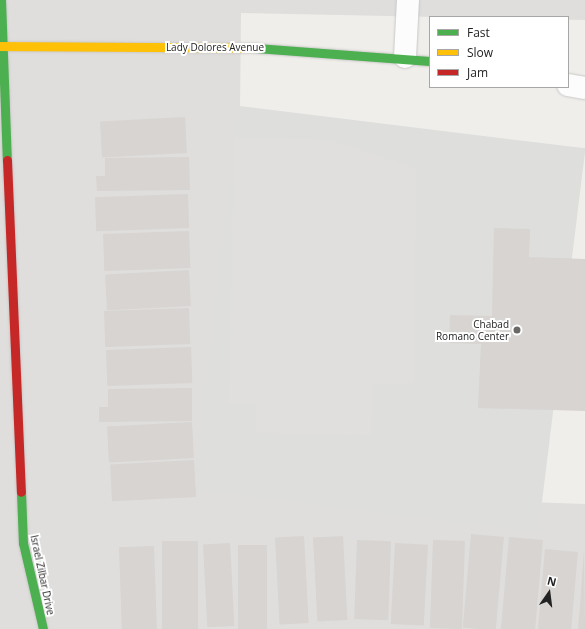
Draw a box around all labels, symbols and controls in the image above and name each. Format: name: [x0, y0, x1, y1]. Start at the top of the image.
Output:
legend: [429, 16, 569, 88]
text: Fast: [467, 24, 490, 41]
street label: Lady Dolores Avenue: [166, 42, 264, 54]
text: Slow: [467, 44, 493, 61]
text: Jam: [467, 64, 488, 81]
place label: Chabad Romano Center: [436, 318, 509, 342]
marker: Chabad Romano Center: [512, 325, 522, 335]
street label: Israel Zilbar Drive: [28, 534, 56, 616]
north arrow: [529, 573, 569, 613]
text: N: [546, 573, 558, 589]

